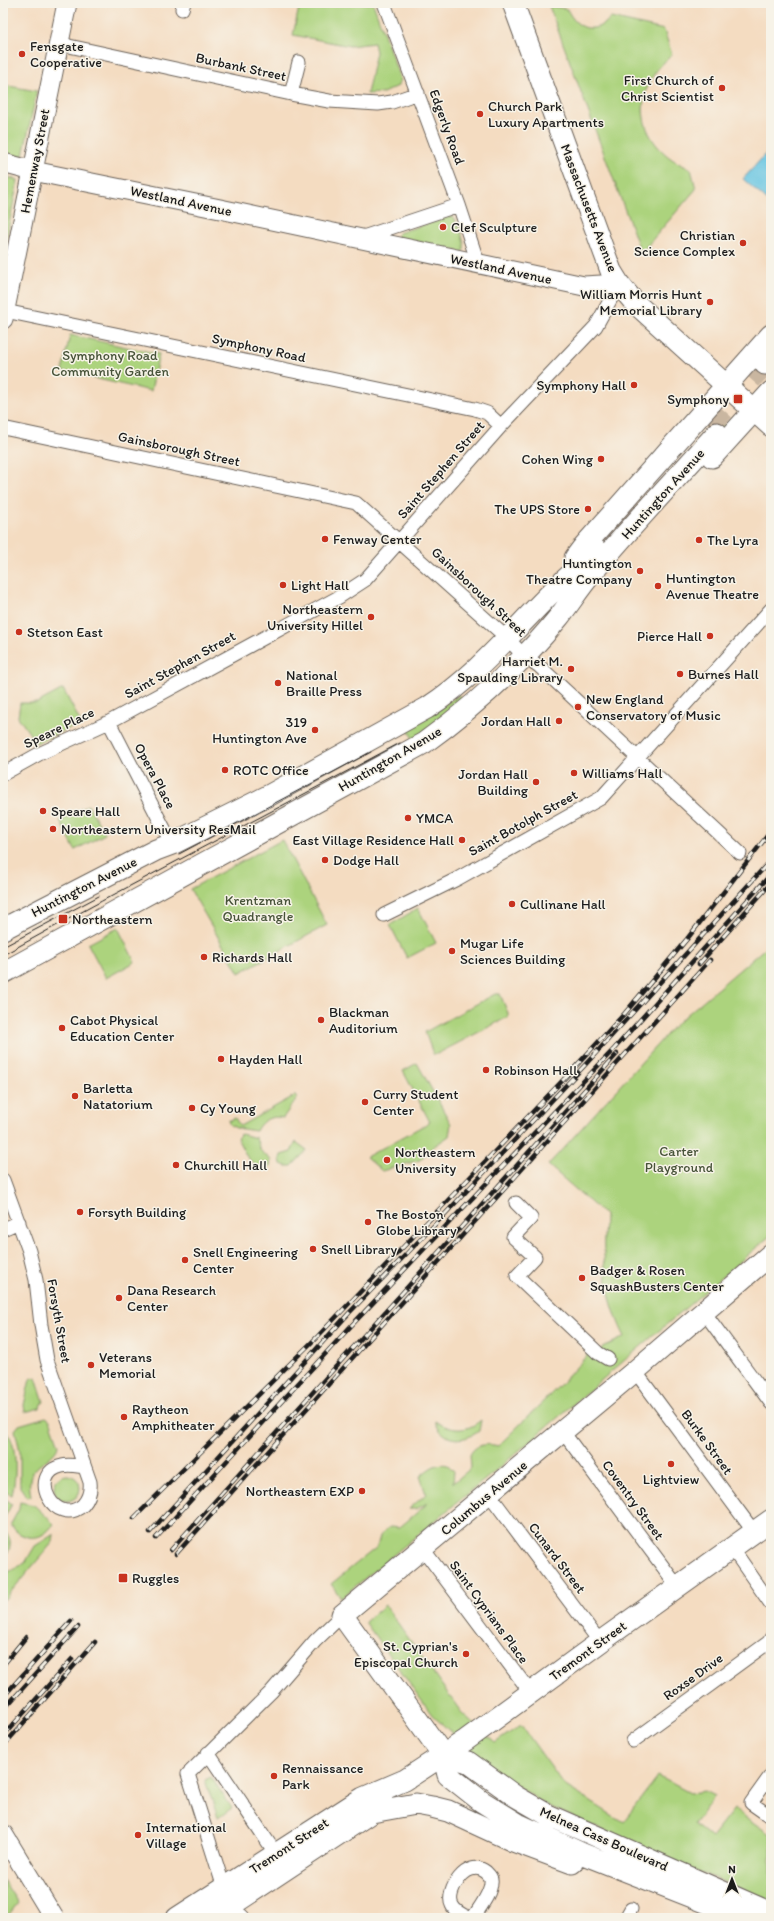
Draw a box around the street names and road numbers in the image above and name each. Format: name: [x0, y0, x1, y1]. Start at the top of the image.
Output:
street label: Burbank Street: [194, 49, 288, 85]
street label: Edgerly Road: [426, 87, 469, 167]
street label: Hemenway Street: [17, 107, 53, 215]
street label: Massachusetts Avenue: [557, 142, 621, 275]
street label: Westland Avenue: [129, 182, 234, 220]
street label: Westland Avenue: [449, 250, 554, 288]
street label: Symphony Road: [211, 330, 308, 366]
street label: Saint Stephen Street: [394, 418, 488, 522]
street label: Gainsborough Street: [116, 428, 242, 470]
street label: Huntington Avenue: [618, 445, 708, 543]
street label: Gainsborough Street: [428, 543, 530, 641]
street label: Saint Stephen Street: [122, 627, 238, 703]
street label: Speare Place: [21, 703, 97, 752]
street label: Huntington Avenue: [335, 722, 445, 795]
street label: Opera Place: [131, 740, 180, 812]
street label: Saint Botolph Street: [466, 786, 580, 860]
street label: Huntington Avenue: [28, 853, 140, 921]
street label: Forsyth Street: [43, 1278, 75, 1364]
street label: Burke Street: [678, 1406, 736, 1478]
street label: Columbus Avenue: [437, 1457, 531, 1539]
street label: Coventry Street: [598, 1457, 668, 1543]
street label: Cunard Street: [525, 1519, 589, 1597]
street label: Saint Cyprians Place: [446, 1557, 532, 1667]
street label: Tremont Street: [546, 1617, 630, 1685]
street label: Roxse Drive: [660, 1649, 726, 1704]
street label: Melnea Cass Boulevard: [537, 1803, 671, 1875]
street label: Tremont Street: [246, 1814, 332, 1878]

